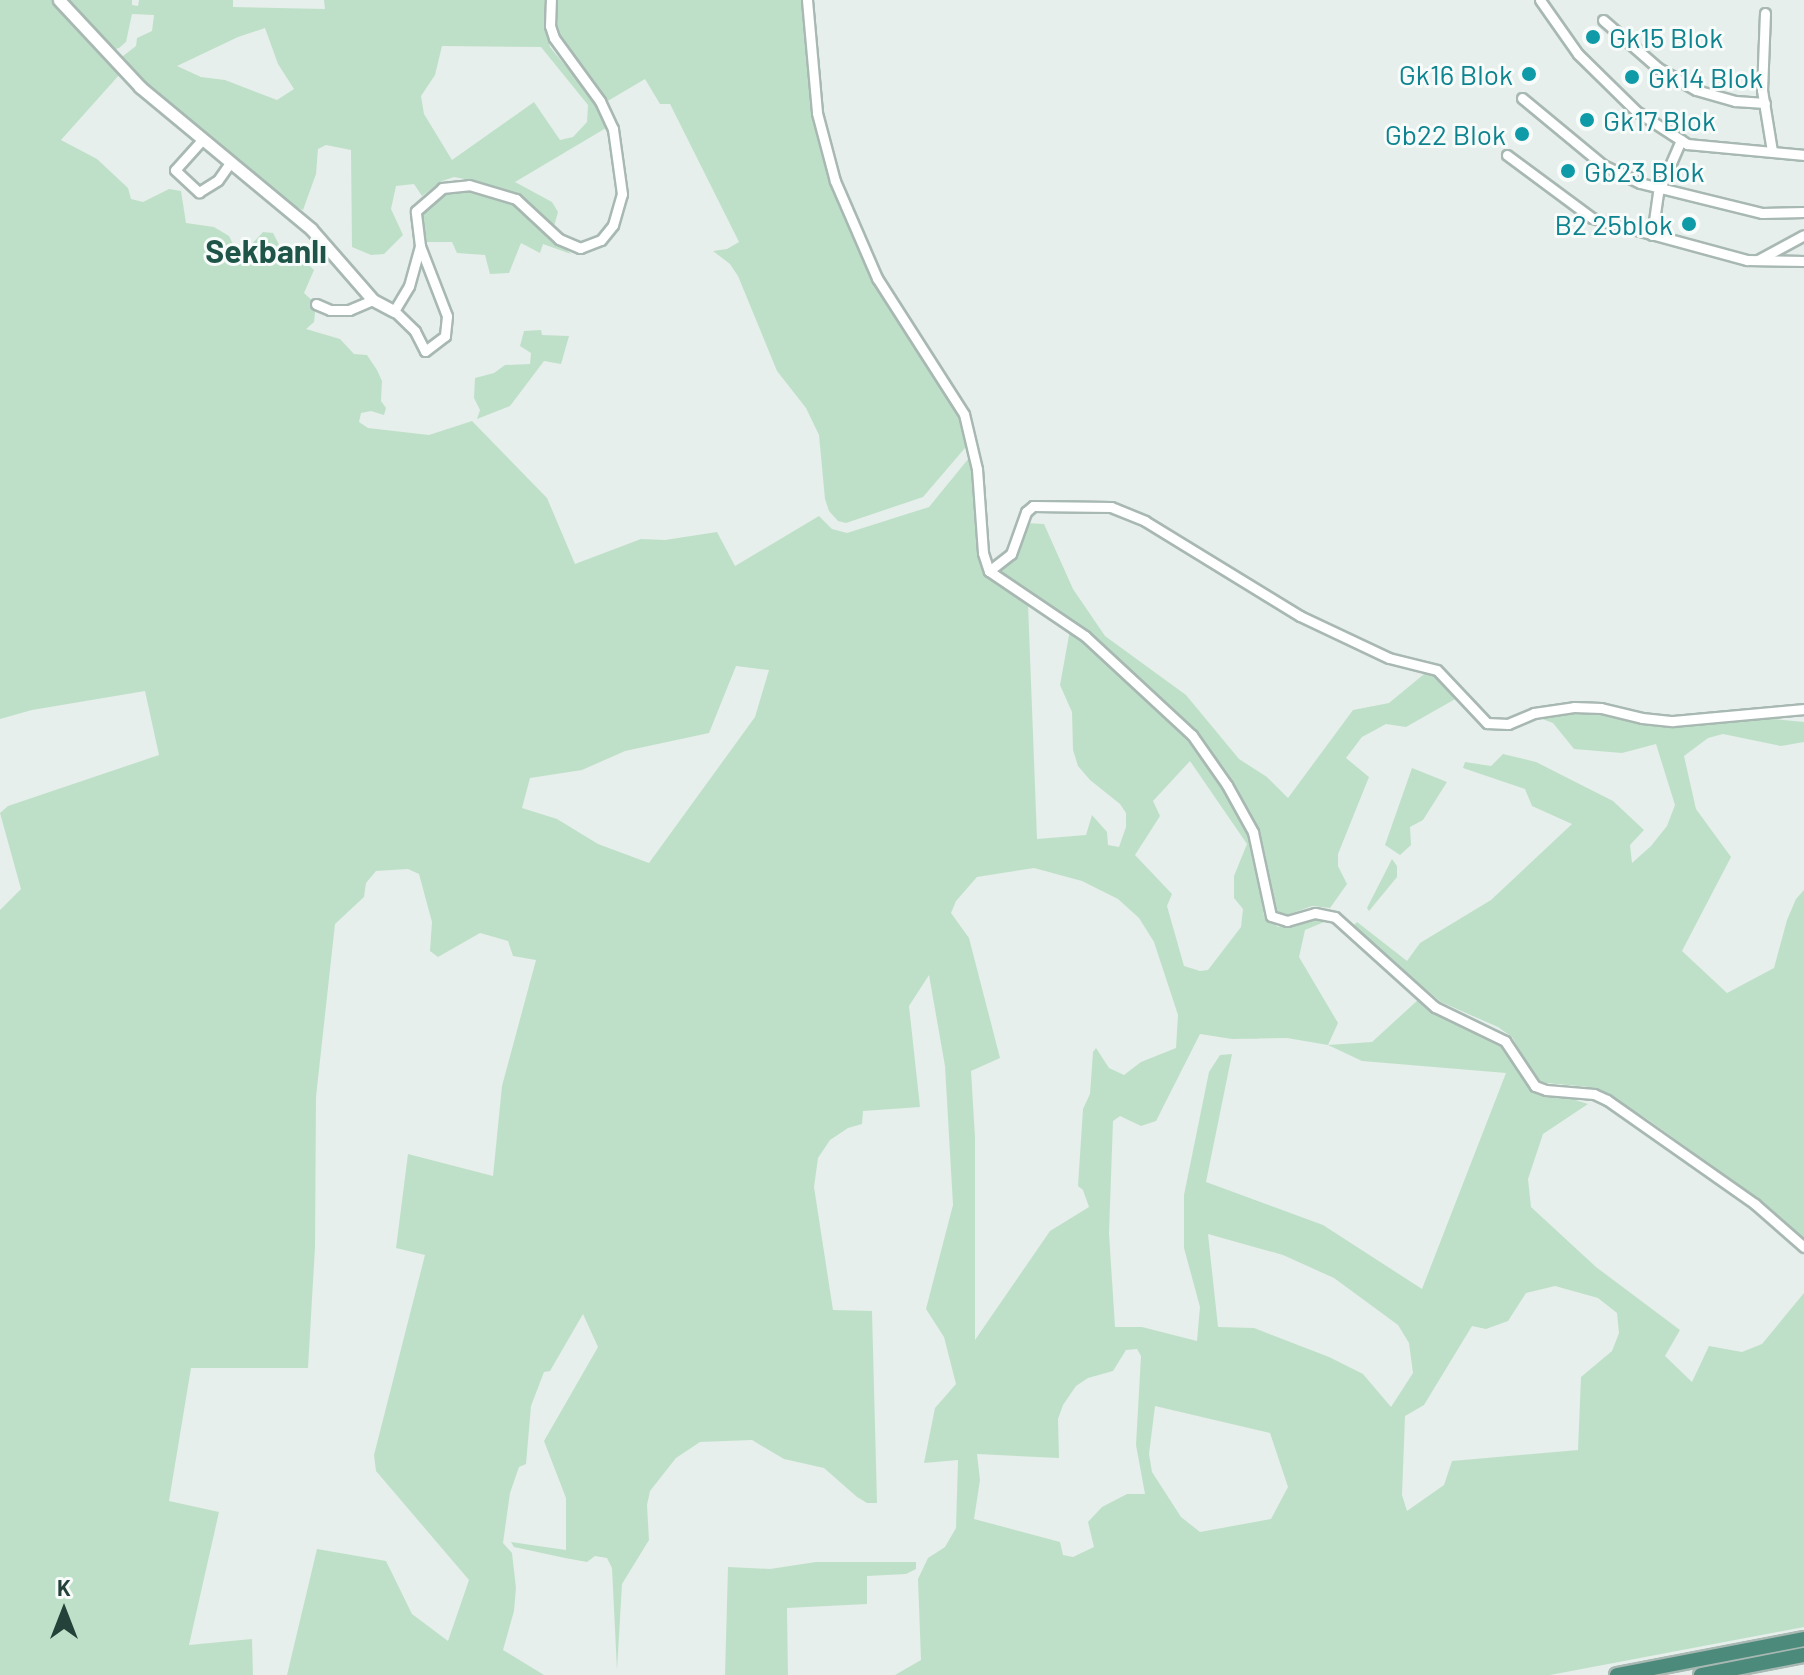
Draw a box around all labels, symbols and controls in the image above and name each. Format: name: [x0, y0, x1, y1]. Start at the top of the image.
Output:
place label: Gk15 Blok: [1609, 20, 1723, 54]
marker: Gk15 Blok: [1584, 28, 1602, 46]
place label: Gk16 Blok: [1399, 57, 1513, 91]
place label: Gk14 Blok: [1648, 60, 1763, 94]
marker: Gk16 Blok: [1520, 65, 1538, 83]
marker: Gk14 Blok: [1623, 68, 1641, 86]
place label: Gk17 Blok: [1603, 103, 1716, 137]
marker: Gk17 Blok: [1578, 111, 1596, 129]
place label: Gb22 Blok: [1385, 117, 1506, 151]
marker: Gb22 Blok: [1513, 125, 1531, 143]
place label: Gb23 Blok: [1584, 154, 1705, 188]
marker: Gb23 Blok: [1559, 162, 1577, 180]
place label: B2 25blok: [1554, 207, 1673, 241]
marker: B2 25blok: [1680, 215, 1698, 233]
district label: Sekbanlı: [205, 231, 327, 269]
north arrow: [24, 1571, 104, 1651]
text: K: [57, 1574, 71, 1600]

